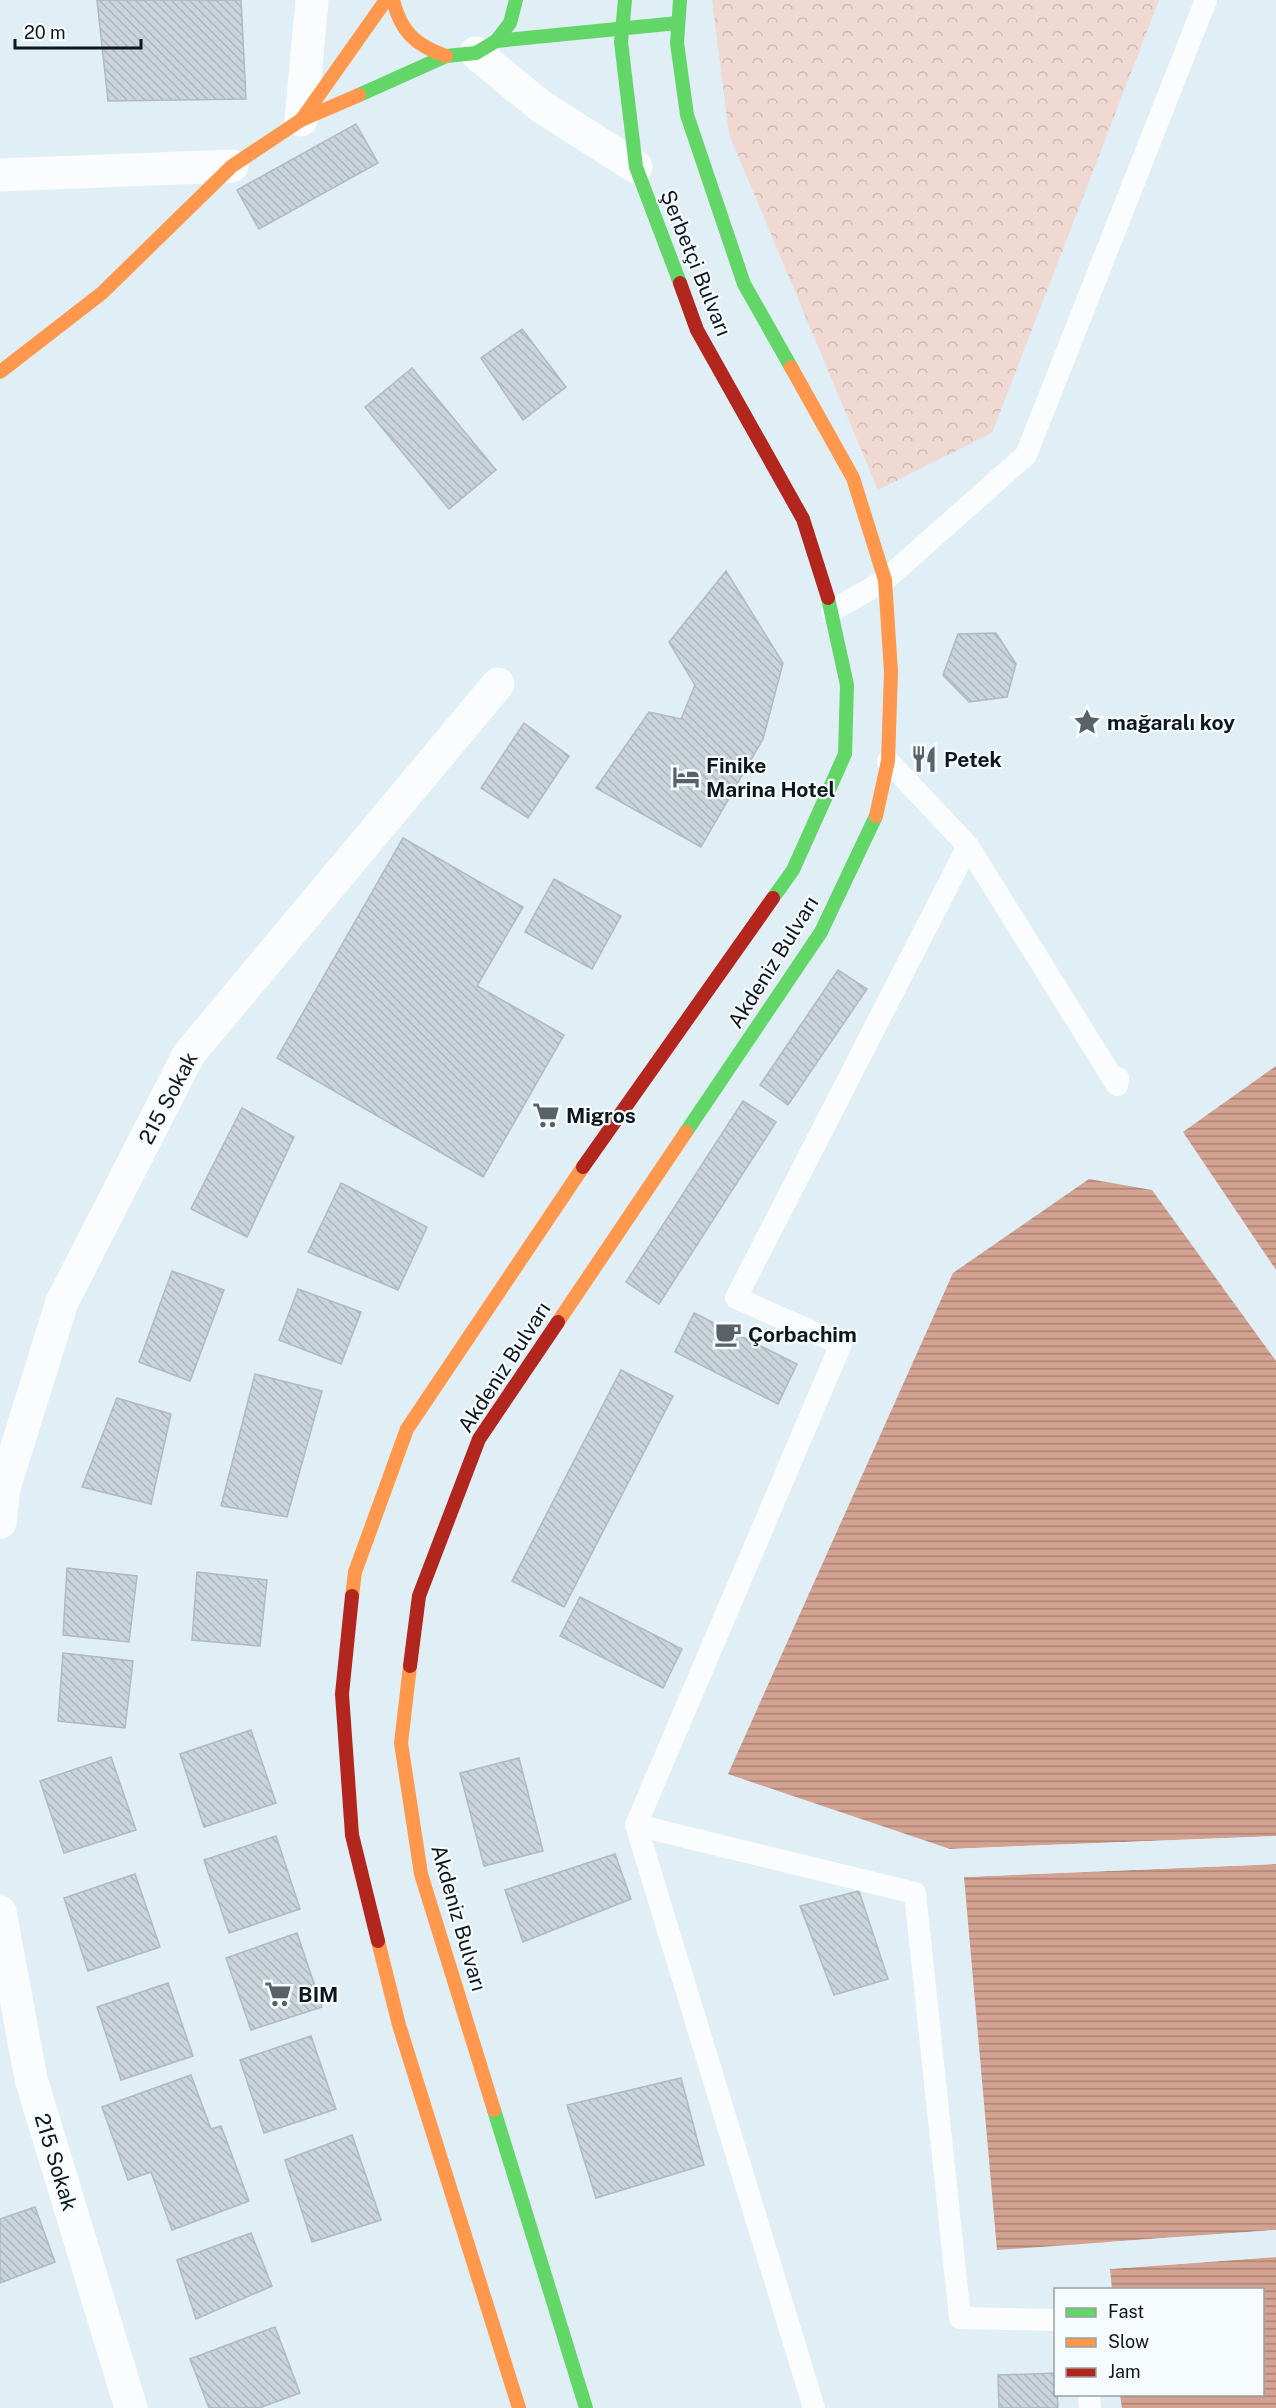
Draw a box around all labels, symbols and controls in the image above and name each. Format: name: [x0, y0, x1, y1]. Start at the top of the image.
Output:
scale bar: [15, 12, 141, 50]
text: 20 m: [24, 22, 66, 43]
street label: Şerbetçi Bulvarı: [655, 186, 737, 340]
place icon: mağaralı koy: [1072, 707, 1102, 737]
place label: mağaralı koy: [1107, 710, 1235, 735]
restaurant icon: Petek: [909, 744, 939, 774]
place label: Petek: [944, 747, 1002, 772]
place label: Finike Marina Hotel: [706, 753, 836, 802]
hotel icon: Finike Marina Hotel: [671, 762, 701, 792]
street label: Akdeniz Bulvarı: [722, 891, 824, 1033]
street label: 215 Sokak: [133, 1048, 203, 1148]
supermarket icon: Migros: [531, 1100, 561, 1130]
place label: Migros: [566, 1103, 636, 1128]
street label: Akdeniz Bulvarı: [452, 1297, 556, 1437]
cafe icon: Çorbachim: [713, 1319, 743, 1349]
place label: Çorbachim: [748, 1322, 857, 1347]
street label: Akdeniz Bulvarı: [426, 1842, 492, 1994]
supermarket icon: BIM: [263, 1979, 293, 2009]
place label: BIM: [298, 1982, 338, 2007]
street label: 215 Sokak: [29, 2110, 83, 2214]
legend: [1054, 2288, 1264, 2396]
text: Fast: [1108, 2301, 1144, 2322]
text: Slow: [1108, 2331, 1149, 2352]
text: Jam: [1108, 2361, 1141, 2382]

